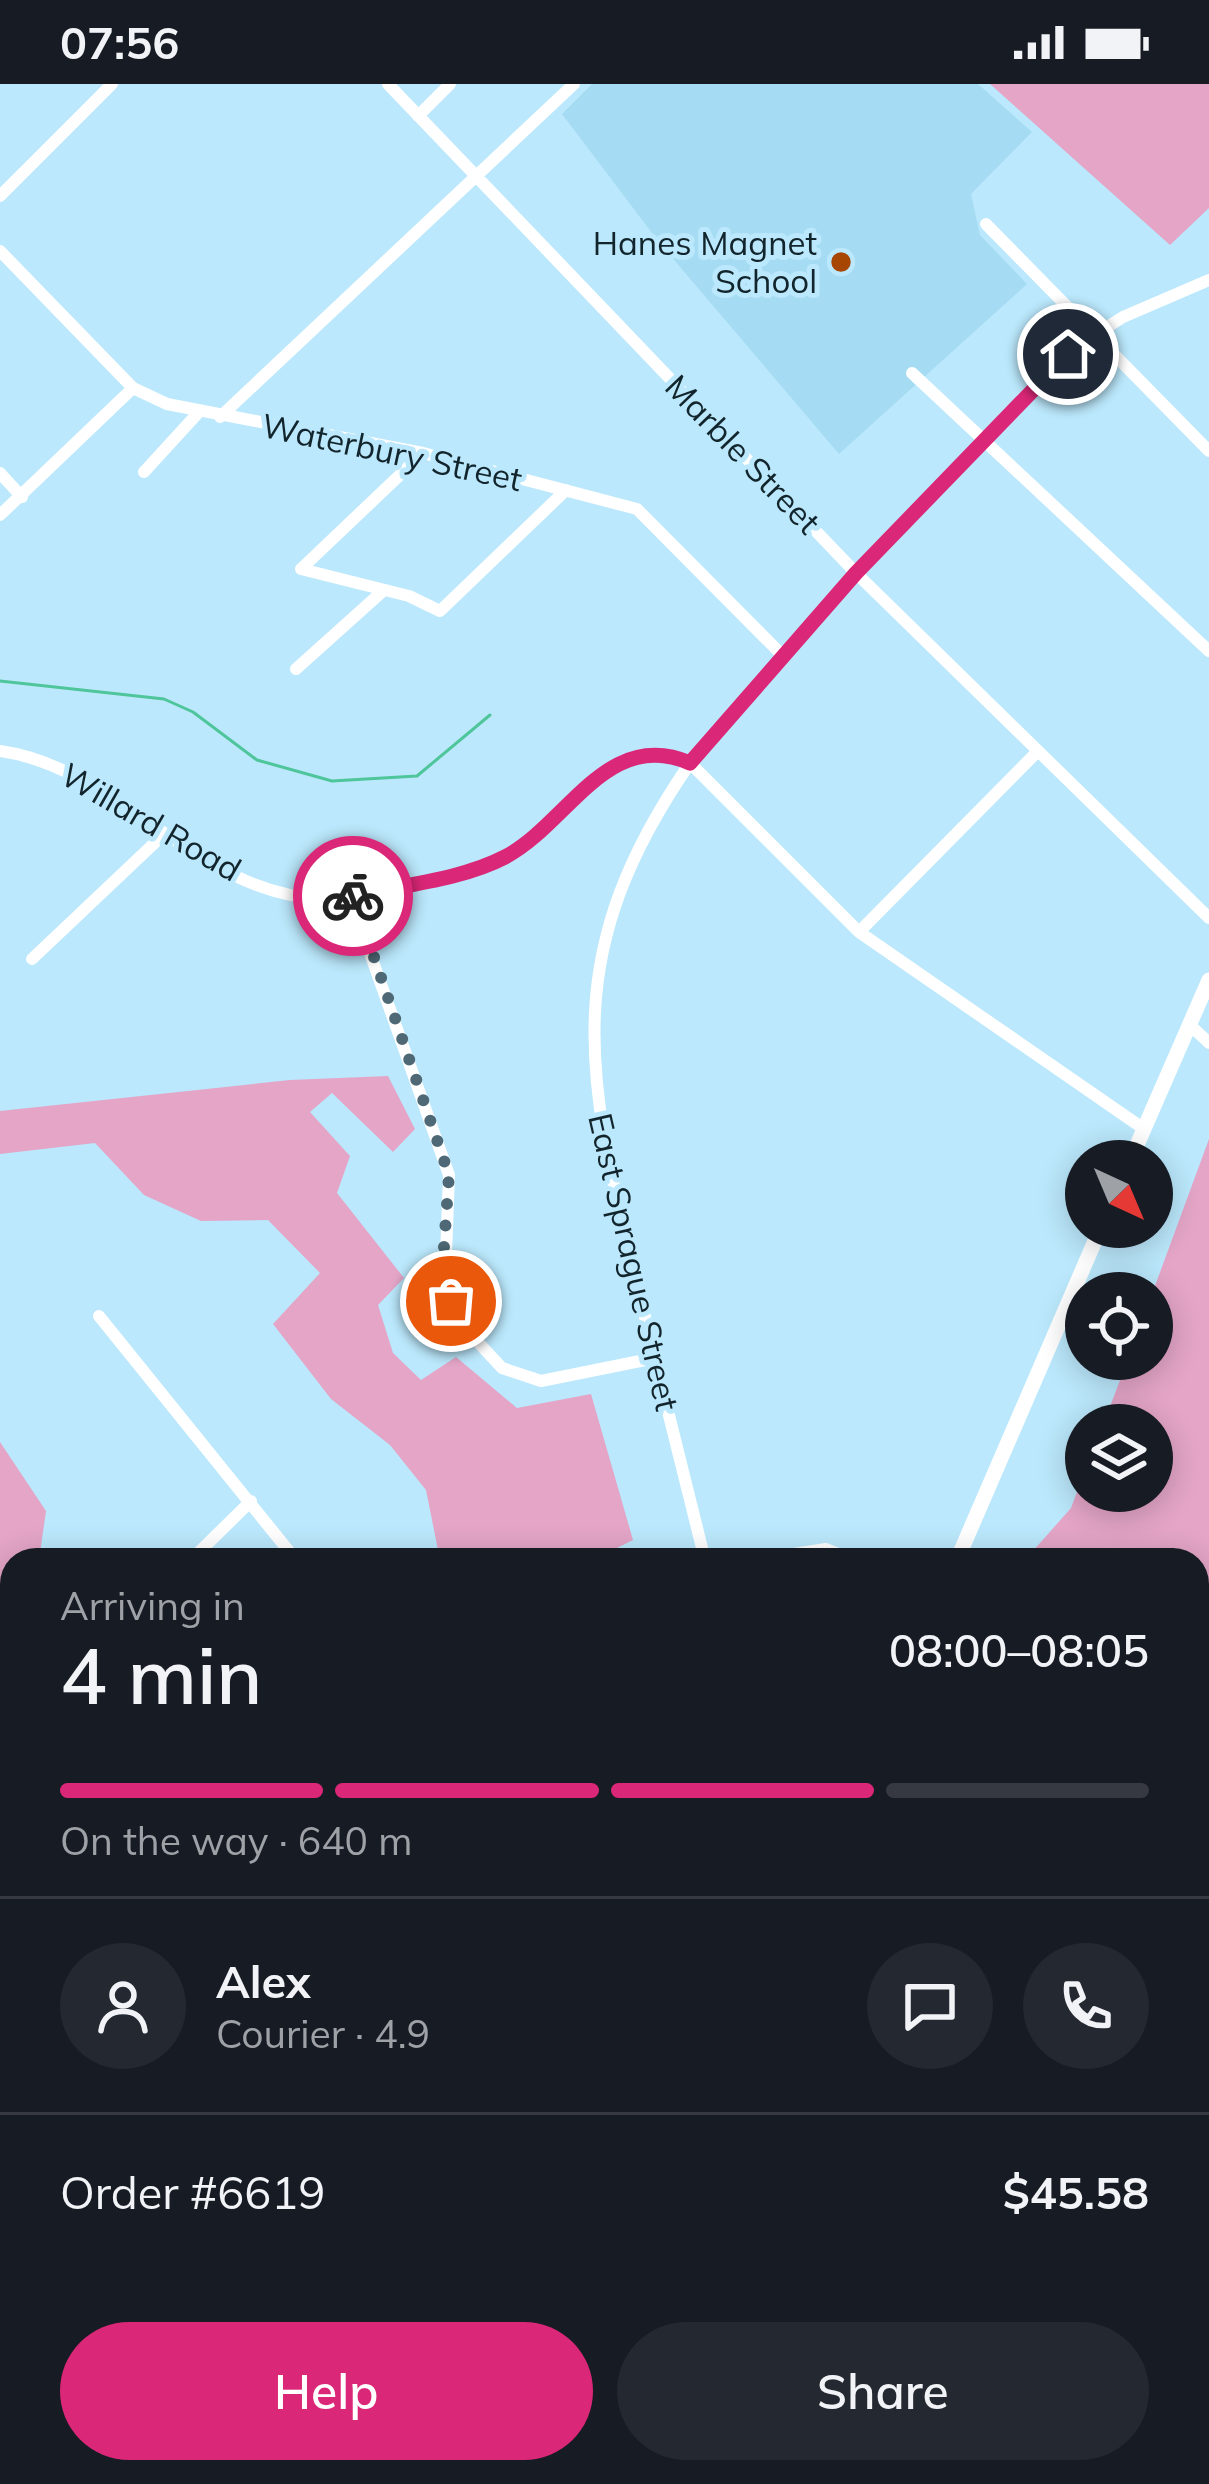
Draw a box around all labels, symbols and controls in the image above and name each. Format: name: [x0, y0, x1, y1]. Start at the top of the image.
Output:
text: 07:56: [60, 14, 179, 70]
place label: Hanes Magnet School: [593, 222, 817, 301]
marker: Hanes Magnet School: [828, 249, 854, 275]
pin: [1017, 303, 1119, 405]
icon: home: [1035, 321, 1101, 387]
street label: Marble Street: [657, 365, 830, 542]
street label: Waterbury Street: [258, 404, 526, 499]
street label: Willard Road: [54, 754, 249, 890]
courier: [293, 836, 413, 956]
icon: bike: [320, 863, 386, 929]
street label: East Sprague Street: [580, 1109, 689, 1415]
north arrow: [1065, 1140, 1173, 1248]
map controls: [1065, 1140, 1173, 1512]
pin: [400, 1250, 502, 1352]
icon: bag: [418, 1268, 484, 1334]
button: locate: [1065, 1272, 1173, 1380]
button: layers: [1065, 1404, 1173, 1512]
text: Arriving in: [60, 1581, 245, 1630]
text: 08:00–08:05: [889, 1622, 1149, 1678]
text: 4 min: [60, 1626, 263, 1724]
text: On the way · 640 m: [60, 1816, 412, 1865]
button: person: [60, 1943, 186, 2069]
button: chat: [867, 1943, 993, 2069]
button: phone: [1023, 1943, 1149, 2069]
text: Alex: [216, 1953, 311, 2009]
text: Courier · 4.9: [216, 2009, 430, 2058]
text: Order #6619: [60, 2164, 325, 2220]
text: $45.58: [1003, 2164, 1149, 2220]
button: Help: [60, 2322, 593, 2460]
button: Share: [617, 2322, 1149, 2460]

